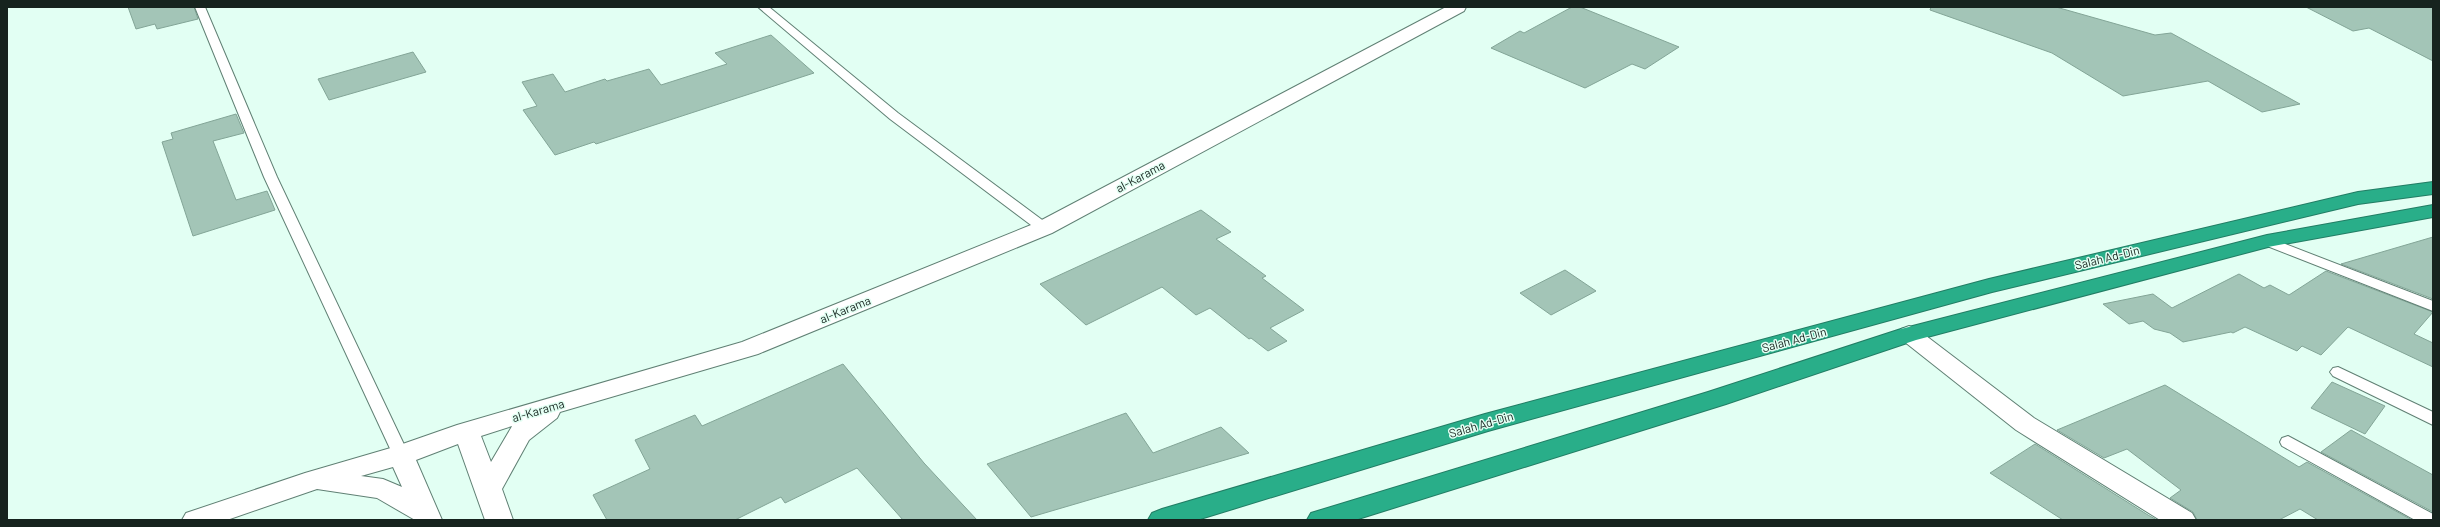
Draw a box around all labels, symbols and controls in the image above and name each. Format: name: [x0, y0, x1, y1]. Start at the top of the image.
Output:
street label: al-Karama: [1113, 157, 1167, 195]
street label: Salah Ad-Din: [2073, 242, 2141, 272]
street label: al-Karama: [818, 292, 872, 326]
street label: Salah Ad-Din: [1760, 324, 1828, 354]
street label: al-Karama: [510, 396, 566, 424]
street label: Salah Ad-Din: [1447, 408, 1515, 440]

